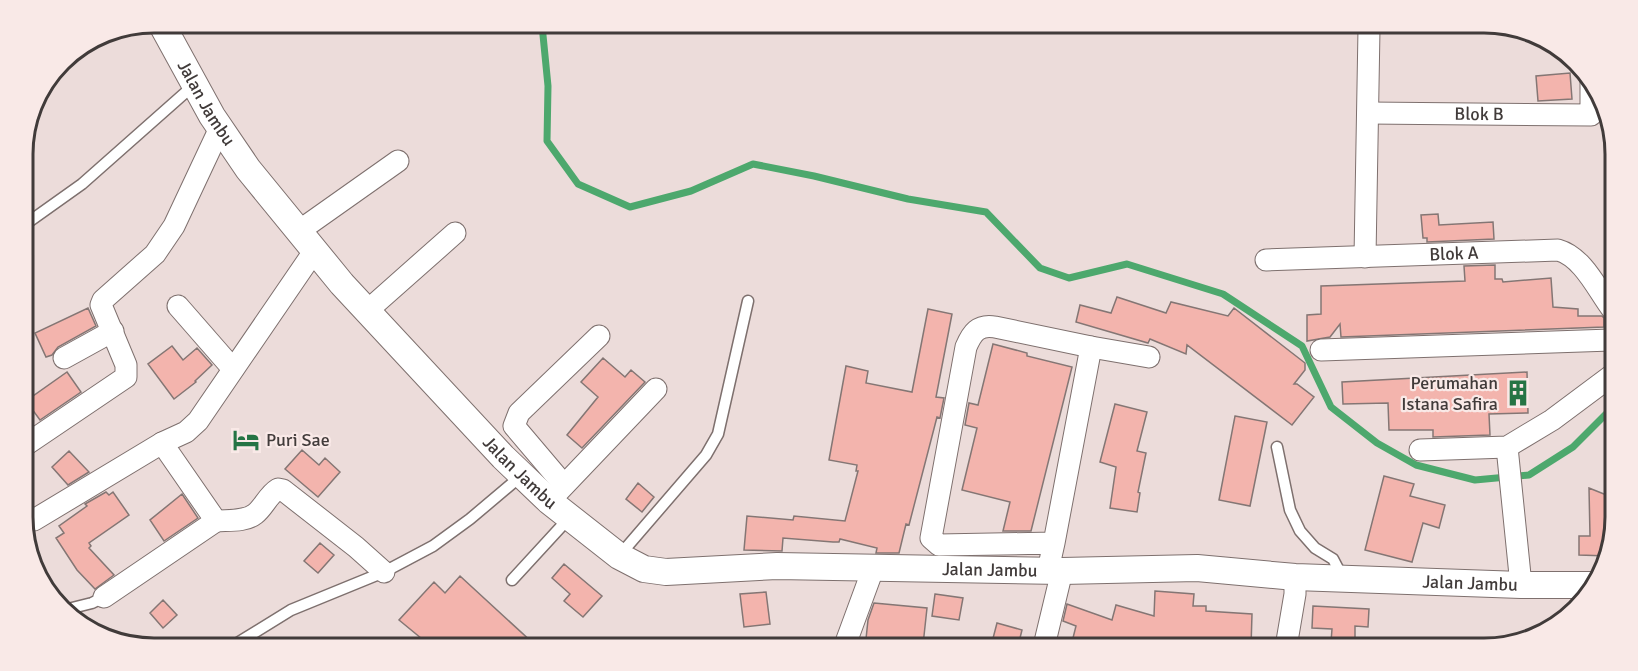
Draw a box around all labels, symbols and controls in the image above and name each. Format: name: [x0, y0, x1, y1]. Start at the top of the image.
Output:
street label: Jalan Jambu: [173, 57, 240, 150]
street label: Blok B: [1454, 103, 1504, 125]
street label: Blok A: [1429, 242, 1479, 265]
place label: Perumahan Istana Safira: [1401, 372, 1498, 415]
building icon: Perumahan Istana Safira: [1503, 378, 1533, 408]
hotel icon: Puri Sae: [231, 425, 261, 455]
place label: Puri Sae: [266, 429, 330, 451]
street label: Jalan Jambu: [478, 431, 561, 514]
street label: Jalan Jambu: [942, 558, 1038, 582]
street label: Jalan Jambu: [1422, 571, 1518, 596]

